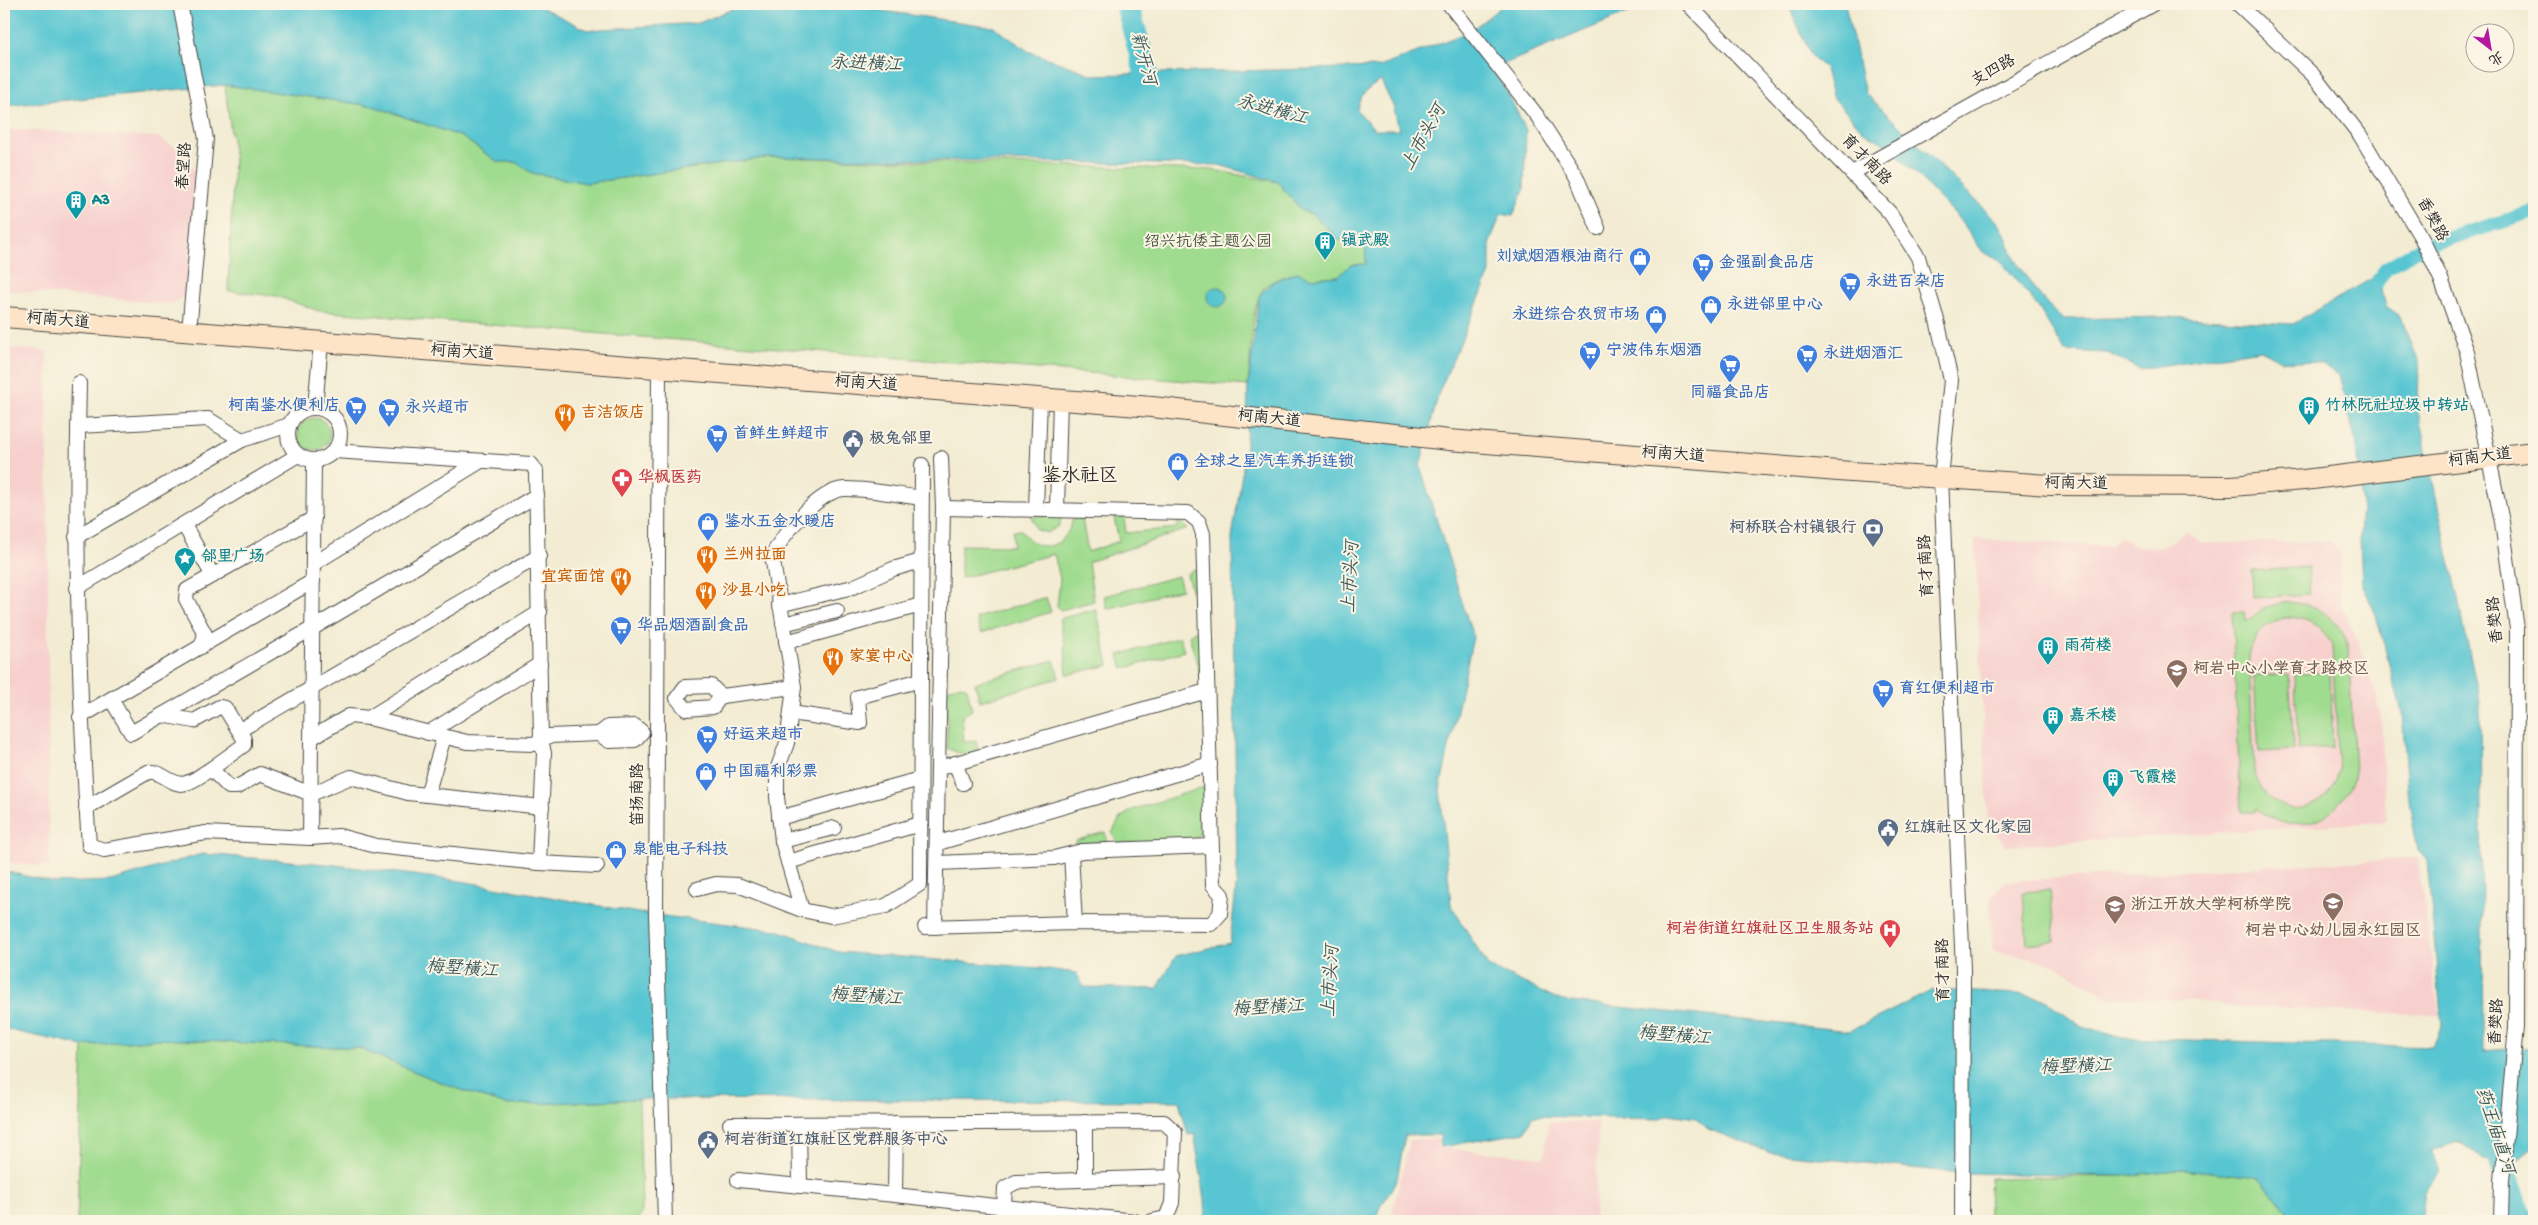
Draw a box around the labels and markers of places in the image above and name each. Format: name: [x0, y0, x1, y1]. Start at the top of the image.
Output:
building icon: A3: [64, 189, 88, 220]
place label: A3: [91, 192, 110, 211]
building icon: 镇武殿: [1313, 230, 1337, 261]
place label: 镇武殿: [1341, 231, 1389, 252]
shop icon: 刘斌烟酒粮油商行: [1628, 246, 1652, 277]
place label: 刘斌烟酒粮油商行: [1496, 248, 1624, 268]
supermarket icon: 金强副食品店: [1691, 252, 1715, 283]
place label: 金强副食品店: [1719, 253, 1815, 274]
supermarket icon: 永进百杂店: [1838, 271, 1862, 302]
place label: 永进百杂店: [1866, 272, 1946, 293]
shop icon: 永进邻里中心: [1699, 294, 1723, 325]
place label: 永进邻里中心: [1727, 295, 1823, 316]
shop icon: 永进综合农贸市场: [1644, 304, 1668, 335]
place label: 永进综合农贸市场: [1512, 305, 1640, 326]
supermarket icon: 宁波伟东烟酒: [1578, 340, 1602, 371]
place label: 宁波伟东烟酒: [1606, 341, 1702, 362]
supermarket icon: 永进烟酒汇: [1795, 343, 1819, 374]
place label: 永进烟酒汇: [1823, 344, 1903, 365]
supermarket icon: 同福食品店: [1718, 353, 1742, 384]
place label: 同福食品店: [1690, 383, 1770, 404]
supermarket icon: 柯南鉴水便利店: [344, 395, 368, 426]
building icon: 竹林阮社垃圾中转站: [2297, 395, 2321, 426]
place label: 柯南鉴水便利店: [228, 396, 340, 417]
place label: 竹林阮社垃圾中转站: [2325, 396, 2469, 417]
supermarket icon: 永兴超市: [377, 397, 401, 428]
place label: 永兴超市: [405, 398, 469, 419]
restaurant icon: 吉洁饭店: [553, 402, 577, 433]
place label: 吉洁饭店: [581, 403, 645, 424]
supermarket icon: 首鲜生鲜超市: [705, 423, 729, 454]
place label: 首鲜生鲜超市: [733, 424, 829, 445]
public building icon: 极兔邻里: [841, 428, 865, 459]
place label: 极兔邻里: [869, 429, 933, 450]
shop icon: 全球之星汽车养护连锁: [1166, 451, 1190, 482]
place label: 全球之星汽车养护连锁: [1194, 452, 1354, 473]
pharmacy icon: 华枫医药: [610, 467, 634, 498]
place label: 华枫医药: [638, 468, 702, 489]
shop icon: 鉴水五金水暖店: [696, 511, 720, 542]
place label: 鉴水五金水暖店: [724, 512, 836, 533]
bank icon: 柯桥联合村镇银行: [1861, 517, 1885, 548]
place label: 柯桥联合村镇银行: [1729, 518, 1857, 539]
restaurant icon: 兰州拉面: [695, 544, 719, 575]
place label: 兰州拉面: [723, 545, 787, 566]
place icon: 邻里广场: [173, 546, 197, 577]
place label: 邻里广场: [201, 547, 265, 568]
restaurant icon: 宜宾面馆: [609, 566, 633, 597]
place label: 宜宾面馆: [541, 567, 605, 588]
restaurant icon: 沙县小吃: [694, 580, 718, 611]
place label: 沙县小吃: [722, 581, 786, 602]
supermarket icon: 华品烟酒副食品: [609, 615, 633, 646]
place label: 华品烟酒副食品: [637, 616, 749, 637]
building icon: 雨荷楼: [2036, 635, 2060, 666]
place label: 雨荷楼: [2064, 636, 2112, 657]
restaurant icon: 家宴中心: [821, 646, 845, 677]
place label: 家宴中心: [849, 647, 913, 668]
school or university icon: 柯岩中心小学育才路校区: [2165, 658, 2189, 689]
place label: 柯岩中心小学育才路校区: [2193, 659, 2369, 680]
supermarket icon: 育红便利超市: [1871, 678, 1895, 709]
place label: 育红便利超市: [1899, 679, 1995, 700]
building icon: 嘉禾楼: [2041, 705, 2065, 736]
place label: 嘉禾楼: [2069, 706, 2117, 727]
supermarket icon: 好运来超市: [695, 724, 719, 755]
place label: 好运来超市: [723, 725, 803, 746]
shop icon: 中国福利彩票: [694, 761, 718, 792]
place label: 中国福利彩票: [722, 762, 818, 783]
building icon: 飞霞楼: [2101, 767, 2125, 798]
place label: 飞霞楼: [2129, 768, 2177, 789]
public building icon: 红旗社区文化家园: [1876, 817, 1900, 848]
place label: 红旗社区文化家园: [1904, 818, 2032, 839]
shop icon: 泉能电子科技: [604, 839, 628, 870]
place label: 泉能电子科技: [632, 840, 728, 861]
school or university icon: 柯岩中心幼儿园永红园区: [2321, 891, 2345, 922]
school or university icon: 浙江开放大学柯桥学院: [2103, 894, 2127, 925]
place label: 浙江开放大学柯桥学院: [2131, 895, 2291, 916]
hospital icon: 柯岩街道红旗社区卫生服务站: [1878, 918, 1902, 949]
place label: 柯岩街道红旗社区卫生服务站: [1666, 920, 1874, 940]
place label: 柯岩中心幼儿园永红园区: [2245, 921, 2421, 942]
public building icon: 柯岩街道红旗社区党群服务中心: [696, 1129, 720, 1160]
place label: 柯岩街道红旗社区党群服务中心: [724, 1130, 948, 1151]

